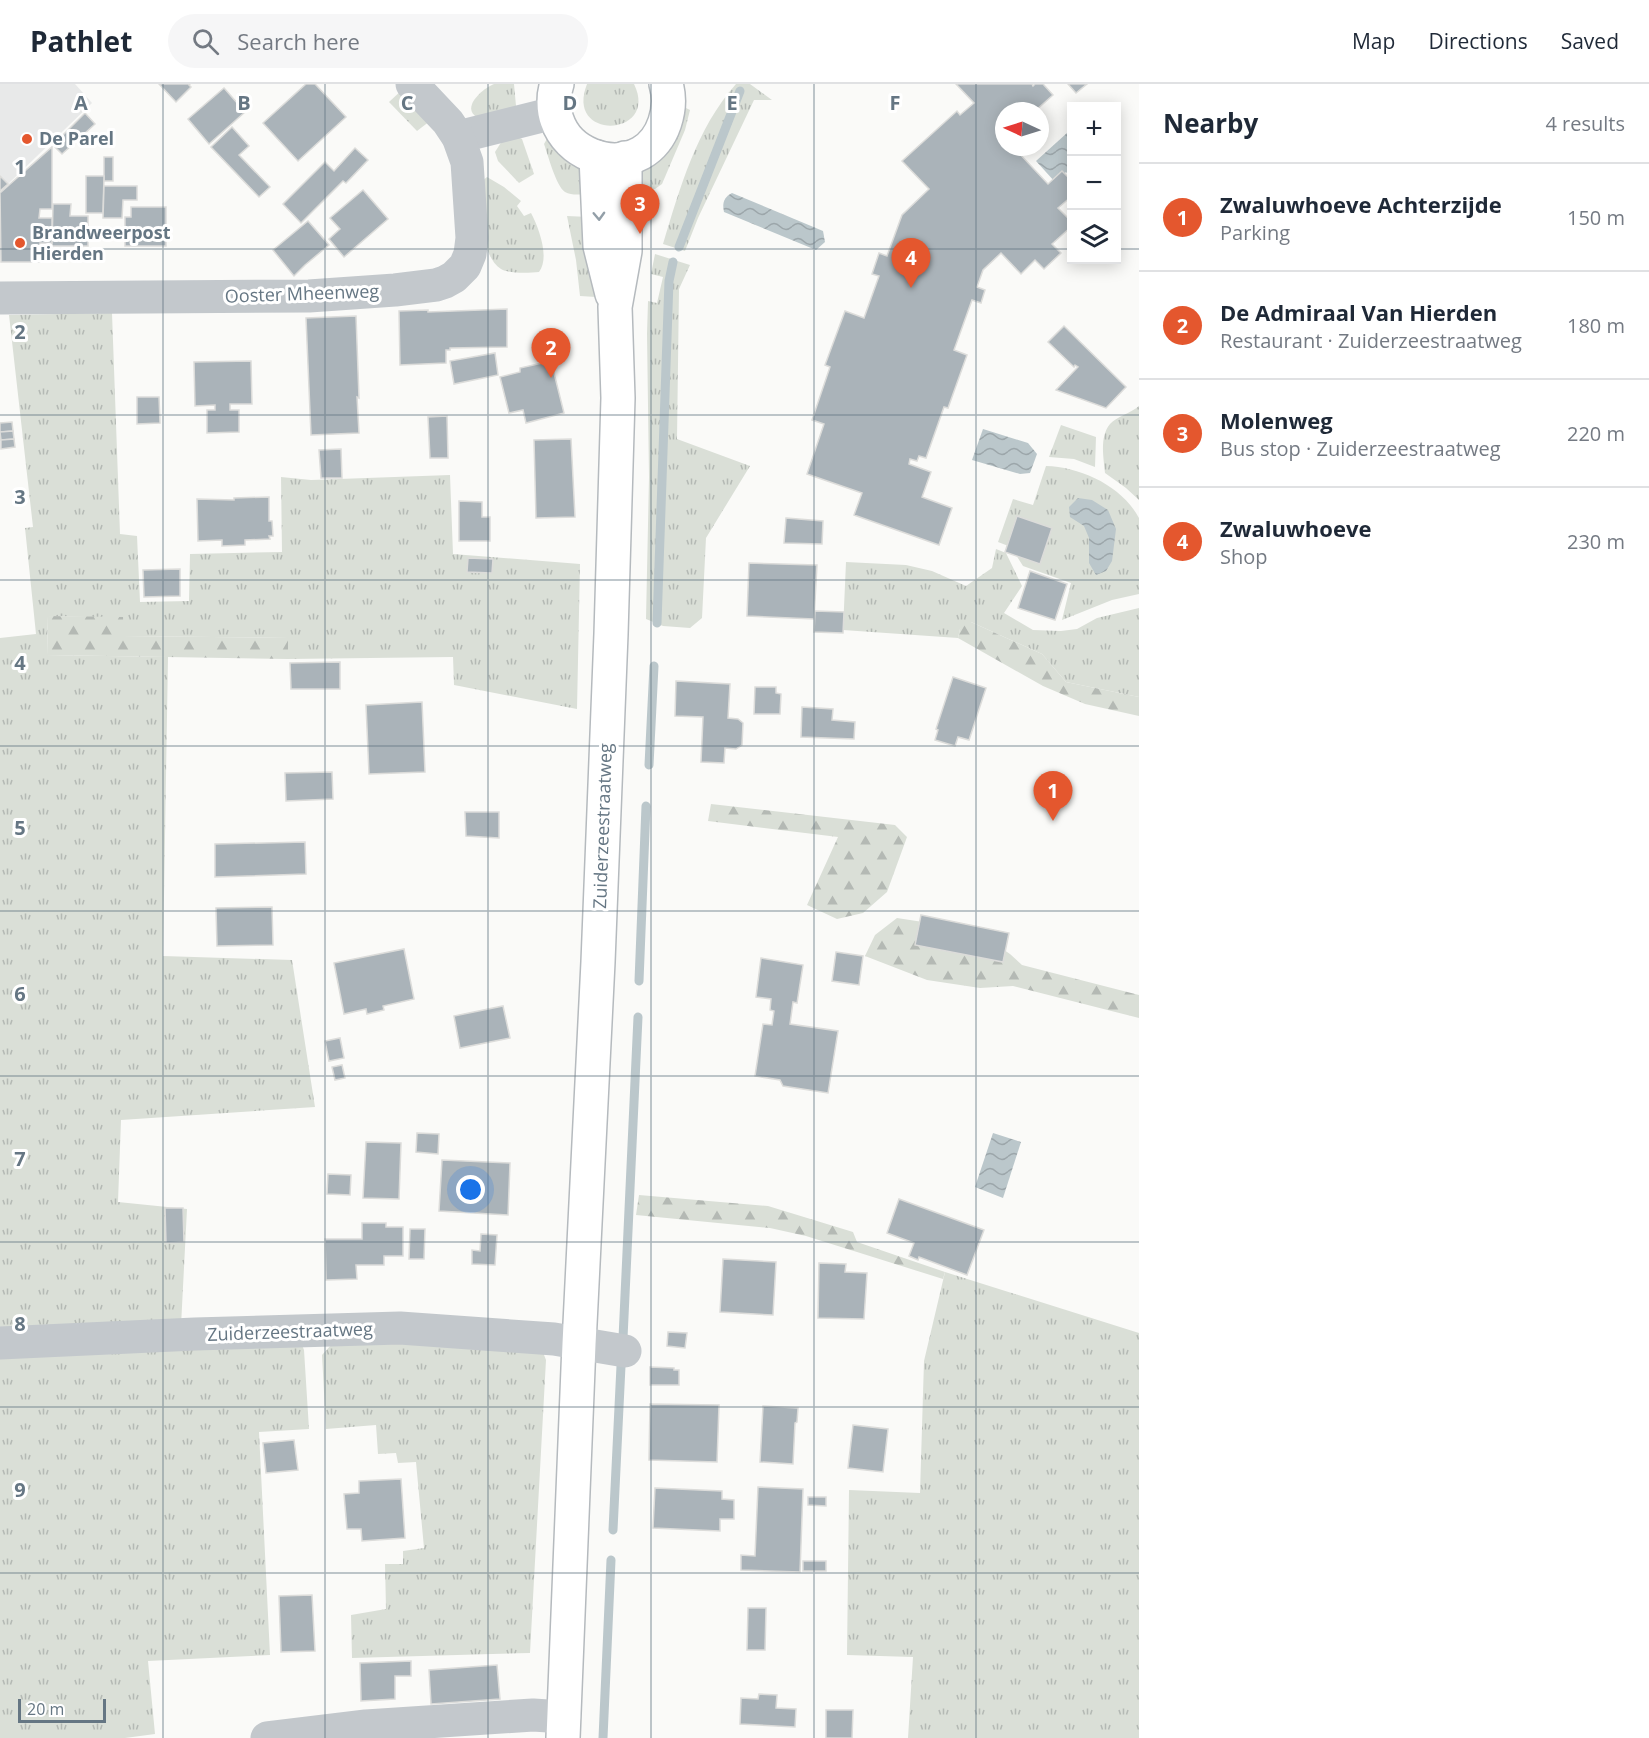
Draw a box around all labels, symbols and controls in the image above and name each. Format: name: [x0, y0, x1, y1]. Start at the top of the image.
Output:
search box: [168, 14, 588, 68]
text: Pathlet: [30, 22, 132, 60]
icon: search: [189, 25, 222, 58]
text: Search here: [237, 26, 360, 56]
text: Map: [1352, 27, 1395, 55]
text: Directions: [1428, 27, 1528, 55]
text: Saved: [1561, 27, 1619, 55]
text: A: [74, 89, 88, 116]
text: B: [237, 89, 251, 116]
text: C: [401, 89, 414, 116]
text: D: [563, 89, 577, 116]
text: E: [726, 89, 738, 116]
text: F: [890, 89, 900, 116]
north arrow: [995, 102, 1049, 156]
map controls: [1067, 102, 1121, 264]
button: +: [1067, 102, 1121, 156]
text: Nearby: [1163, 105, 1258, 141]
text: 4 results: [1545, 110, 1625, 137]
place label: De Parel: [39, 126, 114, 150]
marker: De Parel: [20, 132, 34, 146]
text: 1: [14, 153, 26, 180]
button: −: [1067, 156, 1121, 210]
pin: 3: [620, 184, 660, 234]
text: Zwaluwhoeve Achterzijde: [1220, 189, 1502, 219]
text: 1: [1177, 204, 1188, 231]
text: 150 m: [1567, 204, 1625, 231]
button: layers: [1067, 210, 1121, 264]
one-way arrow: [593, 211, 606, 220]
text: Parking: [1220, 219, 1290, 246]
place label: Brandweerpost Hierden: [32, 220, 171, 265]
marker: Brandweerpost Hierden: [13, 236, 27, 250]
pin: 4: [892, 238, 930, 288]
street label: Ooster Mheenweg: [224, 278, 380, 308]
text: De Admiraal Van Hierden: [1220, 297, 1497, 327]
text: 2: [1177, 312, 1188, 339]
text: 180 m: [1567, 312, 1625, 339]
text: 2: [14, 318, 26, 345]
text: Restaurant · Zuiderzeestraatweg: [1220, 327, 1522, 354]
pin: 2: [532, 328, 570, 378]
text: Molenweg: [1220, 405, 1333, 435]
text: 3: [1177, 420, 1188, 447]
text: 220 m: [1567, 420, 1625, 447]
text: Bus stop · Zuiderzeestraatweg: [1220, 435, 1501, 462]
text: 3: [14, 483, 26, 510]
text: Zwaluwhoeve: [1220, 513, 1371, 543]
text: 4: [1177, 528, 1188, 555]
text: 230 m: [1567, 528, 1625, 555]
text: Shop: [1220, 543, 1268, 570]
text: 4: [14, 649, 26, 676]
street label: Zuiderzeestraatweg: [587, 743, 617, 909]
pin: 1: [1034, 772, 1072, 821]
text: 5: [14, 814, 26, 841]
text: 6: [14, 980, 26, 1007]
text: 7: [14, 1145, 26, 1172]
your location: [456, 1175, 485, 1204]
text: 8: [14, 1310, 26, 1337]
street label: Zuiderzeestraatweg: [207, 1316, 373, 1346]
text: 9: [14, 1476, 26, 1503]
scale bar: [18, 1696, 106, 1724]
text: 20 m: [27, 1698, 64, 1720]

